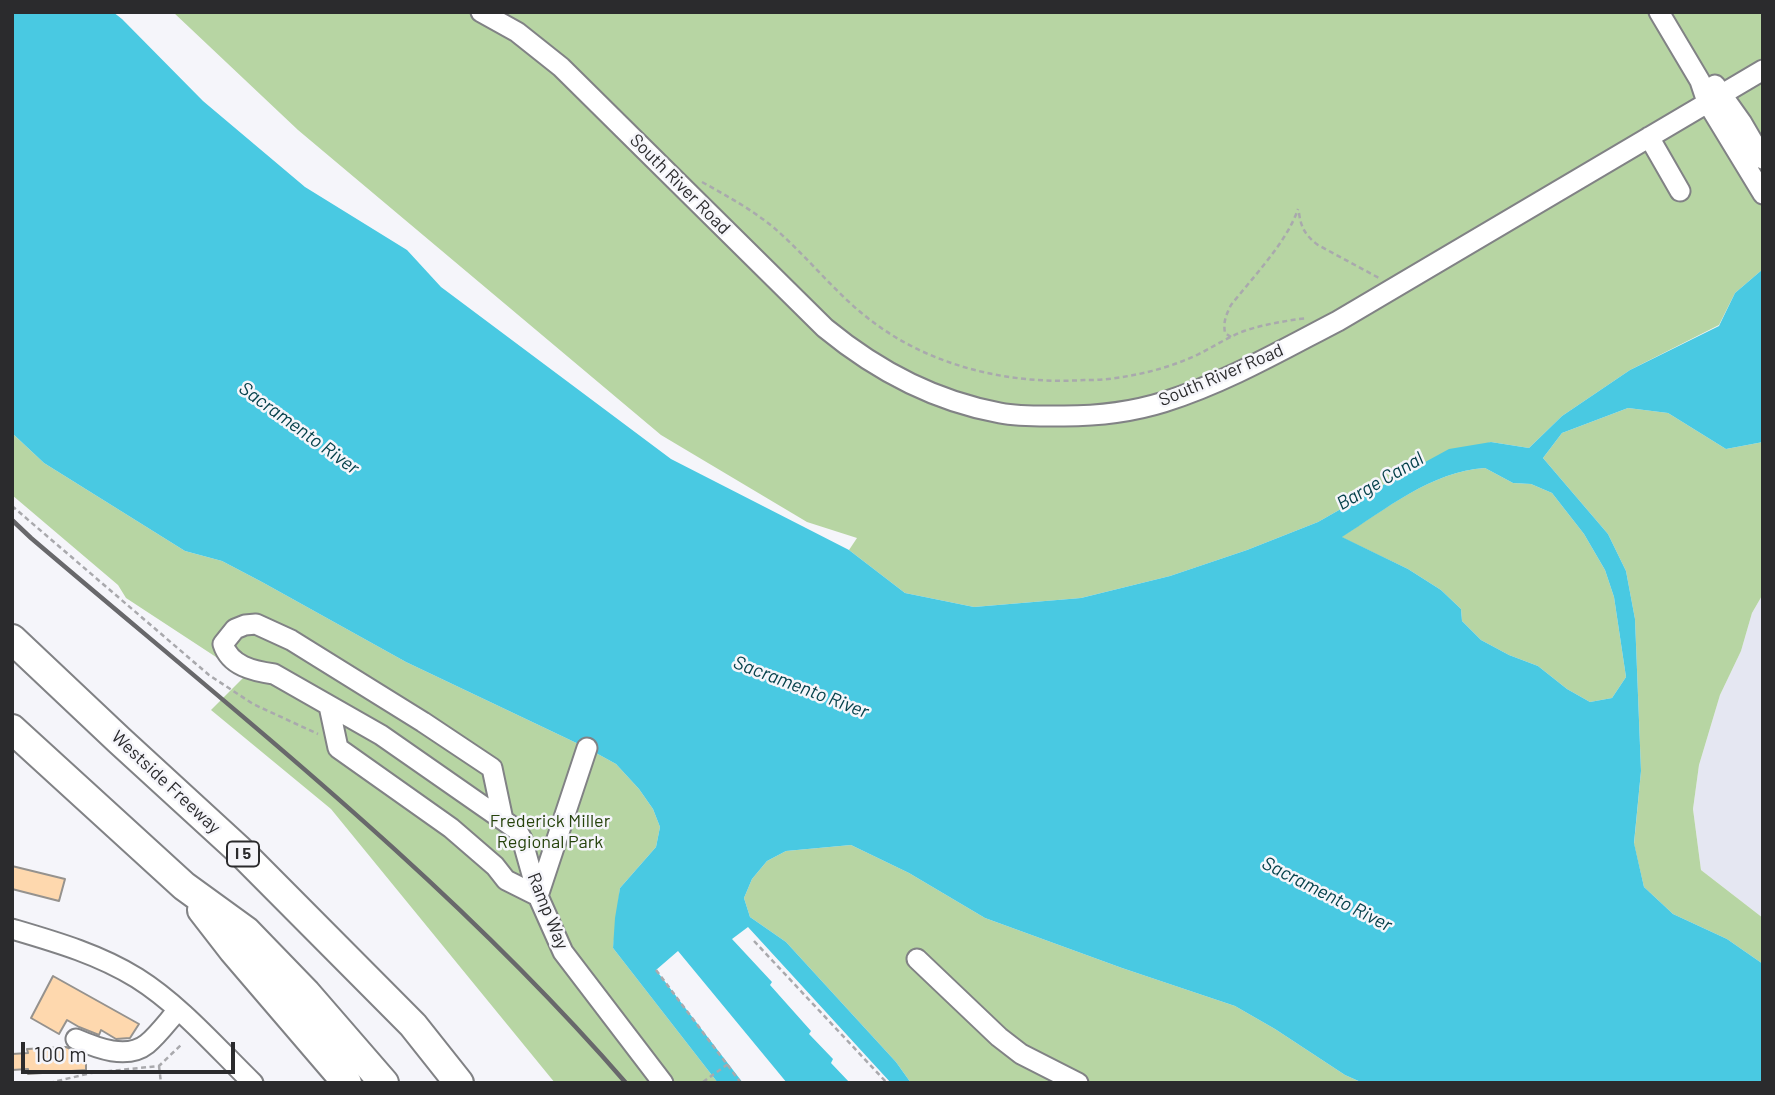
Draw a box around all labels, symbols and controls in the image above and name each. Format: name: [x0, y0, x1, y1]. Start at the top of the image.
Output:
street label: South River Road: [625, 129, 735, 239]
street label: South River Road: [1155, 339, 1287, 411]
water label: Sacramento River: [234, 377, 364, 479]
water label: Barge Canal: [1333, 447, 1427, 515]
water label: Sacramento River: [730, 651, 872, 723]
street label: Westside Freeway: [107, 726, 225, 838]
park label: Frederick Miller Regional Park: [490, 810, 610, 852]
road number: I 5: [227, 842, 259, 866]
water label: Sacramento River: [1258, 851, 1396, 937]
street label: Ramp Way: [523, 869, 573, 953]
scale bar: [24, 1028, 238, 1072]
text: 100 m: [34, 1041, 87, 1066]

